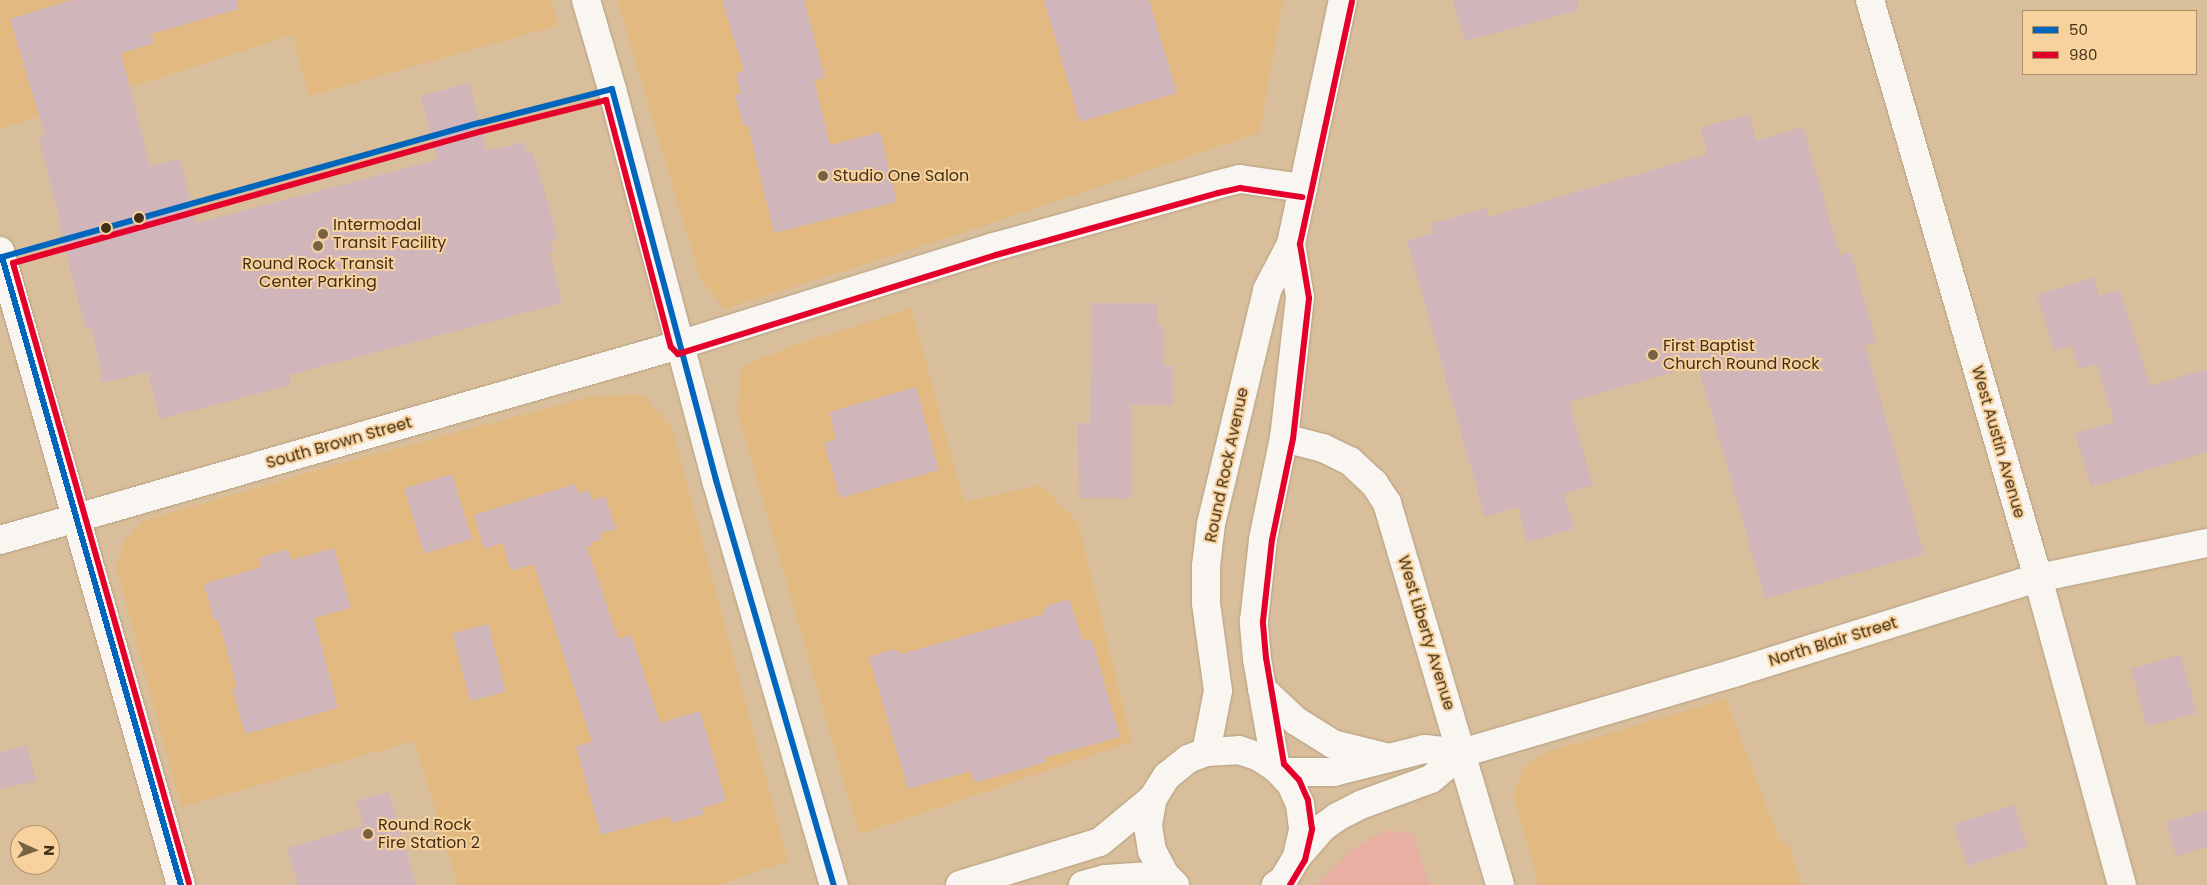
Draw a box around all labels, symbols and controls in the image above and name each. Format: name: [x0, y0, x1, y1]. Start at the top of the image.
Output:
legend: [2022, 10, 2197, 75]
text: 50: [2069, 19, 2088, 40]
text: 980: [2069, 44, 2097, 65]
place label: Studio One Salon: [833, 166, 969, 186]
marker: Studio One Salon: [817, 170, 829, 182]
unlabelled marker: [134, 213, 144, 223]
place label: Intermodal Transit Facility: [333, 215, 446, 253]
unlabelled marker: [101, 223, 111, 233]
marker: Intermodal Transit Facility: [317, 228, 329, 240]
marker: Round Rock Transit Center Parking: [312, 240, 324, 252]
place label: Round Rock Transit Center Parking: [242, 254, 394, 292]
place label: First Baptist Church Round Rock: [1663, 336, 1819, 374]
marker: First Baptist Church Round Rock: [1647, 349, 1659, 361]
street label: West Austin Avenue: [1967, 364, 2029, 520]
street label: Round Rock Avenue: [1201, 386, 1253, 544]
street label: South Brown Street: [264, 413, 414, 473]
street label: West Liberty Avenue: [1393, 553, 1459, 713]
street label: North Blair Street: [1766, 613, 1900, 671]
place label: Round Rock Fire Station 2: [378, 815, 480, 853]
north arrow: [10, 825, 60, 875]
marker: Round Rock Fire Station 2: [362, 828, 374, 840]
text: N: [39, 845, 59, 856]

